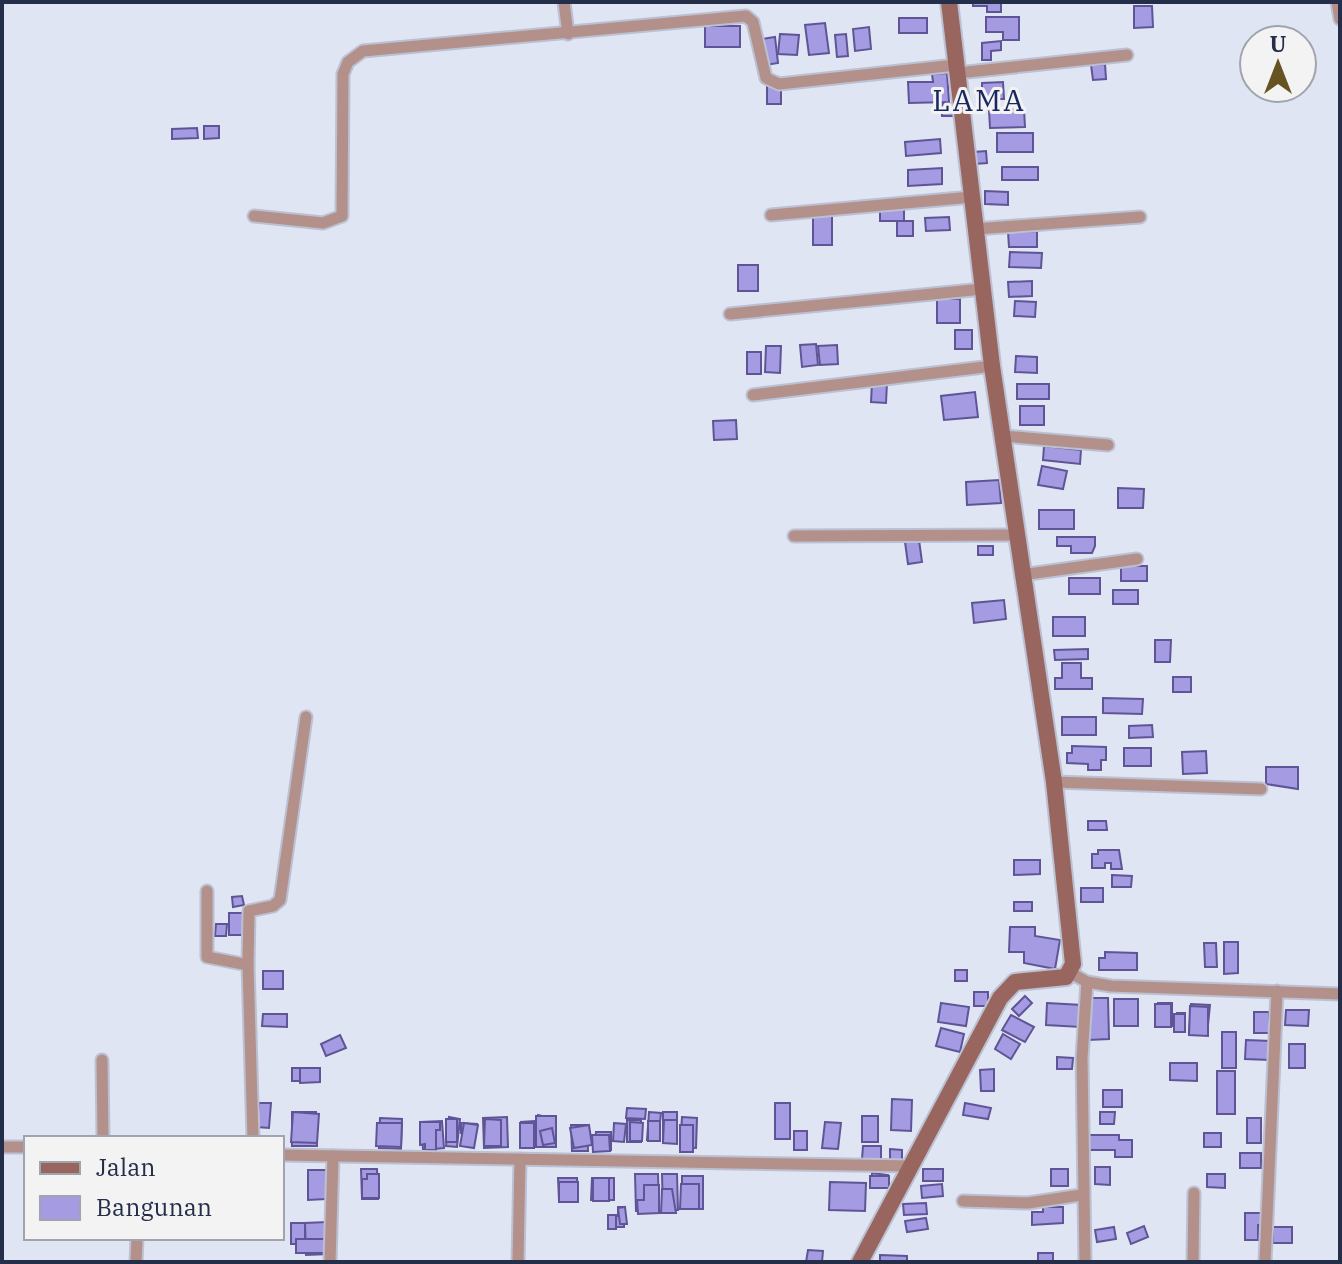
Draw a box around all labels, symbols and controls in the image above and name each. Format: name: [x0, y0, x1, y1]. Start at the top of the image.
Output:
north arrow: [1238, 24, 1318, 104]
text: U: [1270, 29, 1287, 58]
district label: LAMA: [932, 80, 1026, 119]
legend: [24, 1136, 284, 1240]
text: Jalan: [96, 1151, 156, 1183]
text: Bangunan: [96, 1191, 212, 1223]

